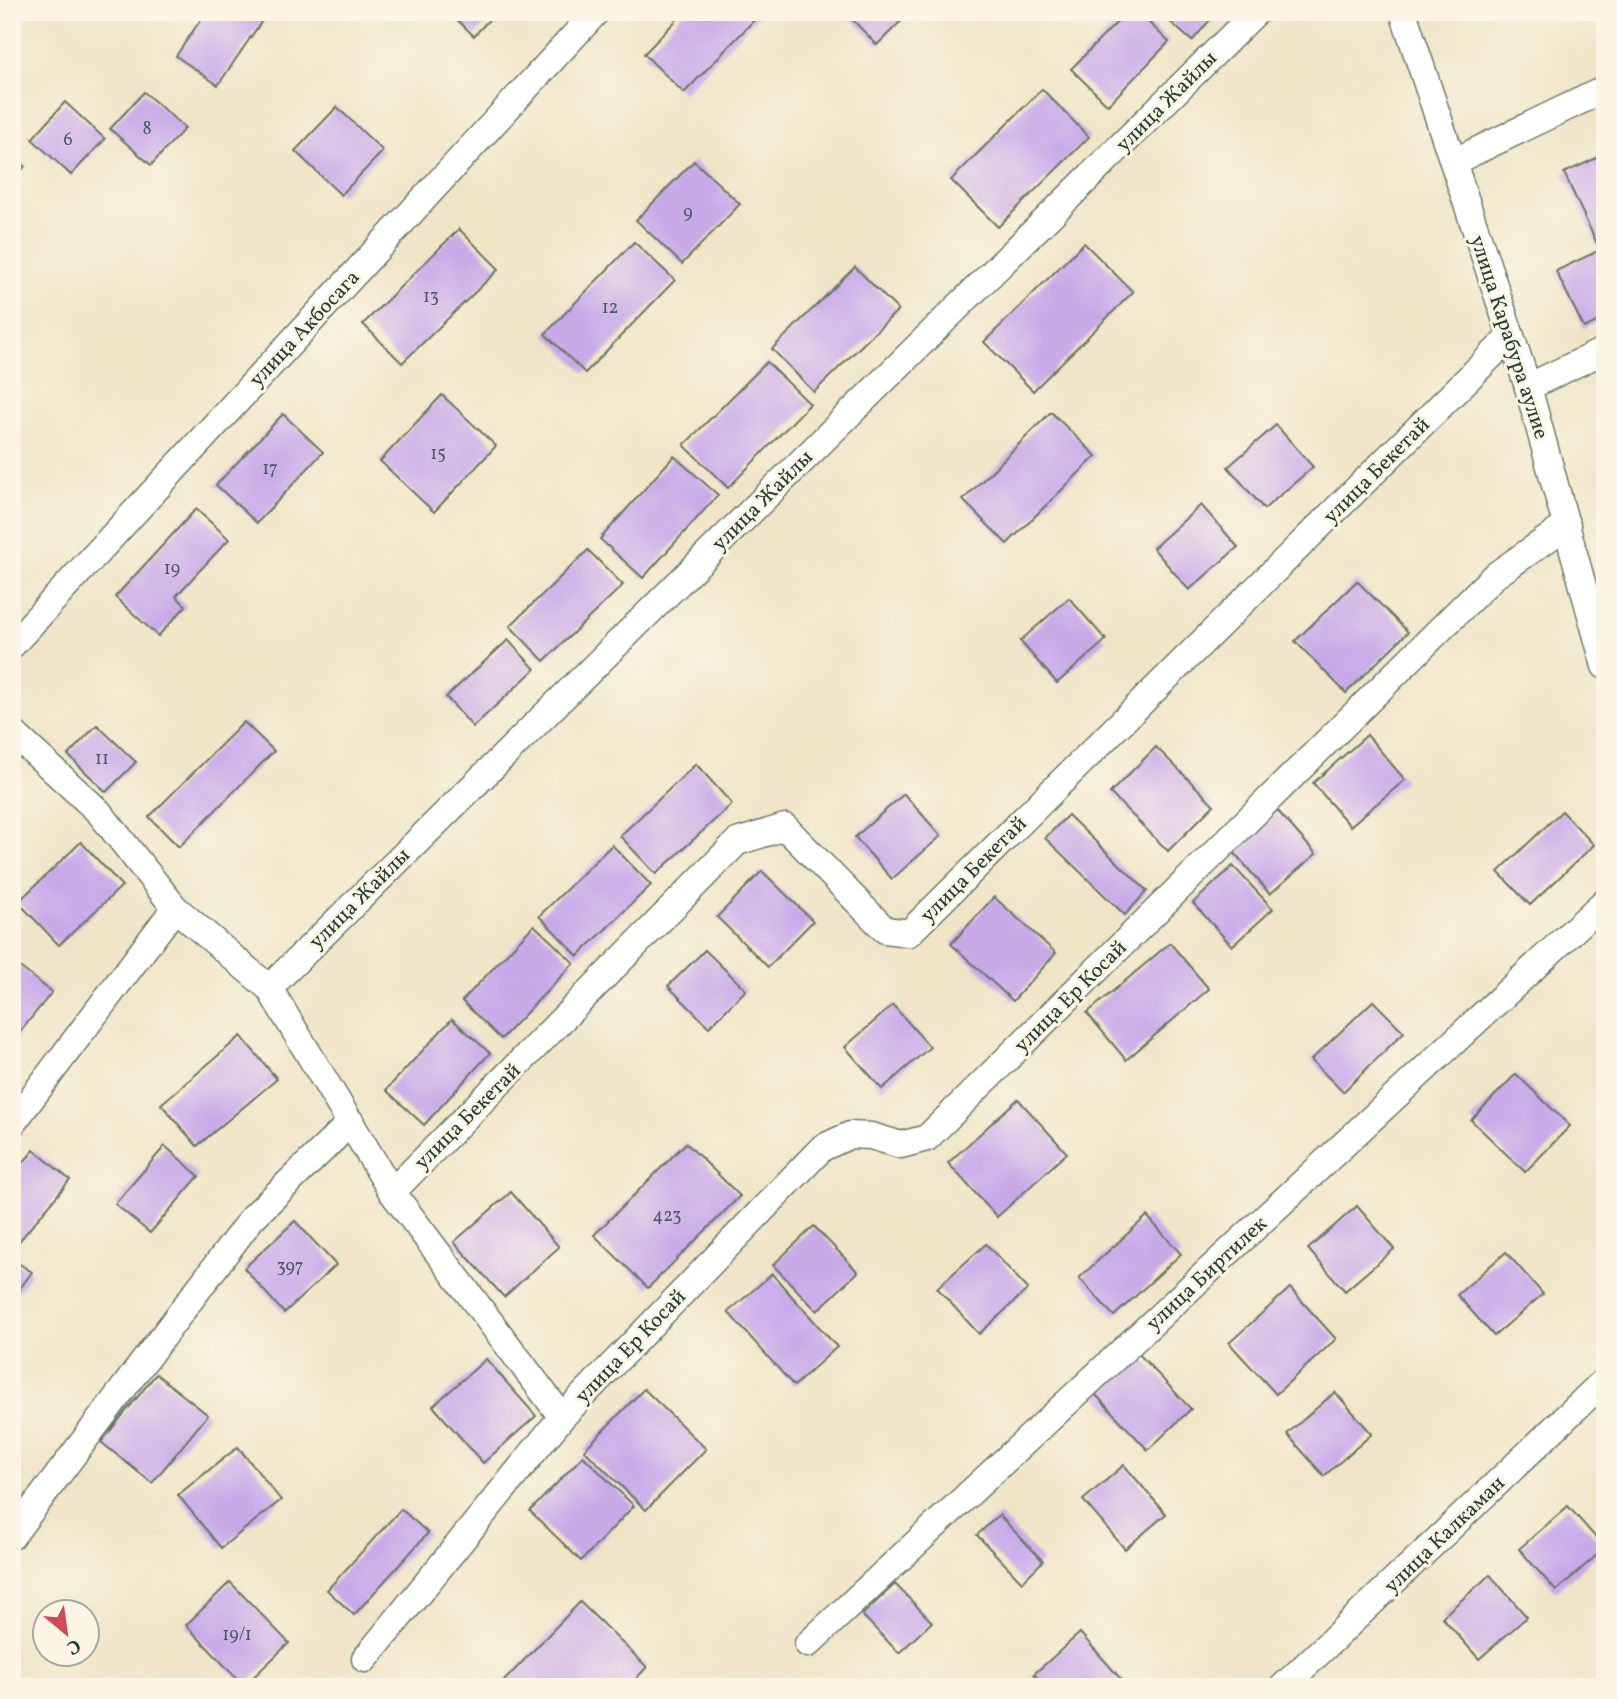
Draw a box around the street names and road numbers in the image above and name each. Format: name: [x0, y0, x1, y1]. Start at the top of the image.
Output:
street label: улица Жайлы: [1110, 45, 1224, 159]
street label: улица Карабура аулие: [1462, 232, 1555, 443]
street label: улица Акбосага: [243, 264, 367, 394]
street label: улица Бекетай: [1317, 411, 1437, 531]
street label: улица Жайлы: [706, 444, 820, 558]
street label: улица Бекетай: [914, 810, 1034, 930]
street label: улица Жайлы: [303, 842, 417, 956]
street label: улица Ер Косай: [1008, 934, 1134, 1060]
street label: улица Бекетай: [408, 1057, 528, 1177]
street label: улица Биртилек: [1140, 1210, 1274, 1338]
street label: улица Ер Косай: [569, 1283, 693, 1411]
street label: улица Калкаман: [1378, 1470, 1512, 1600]

